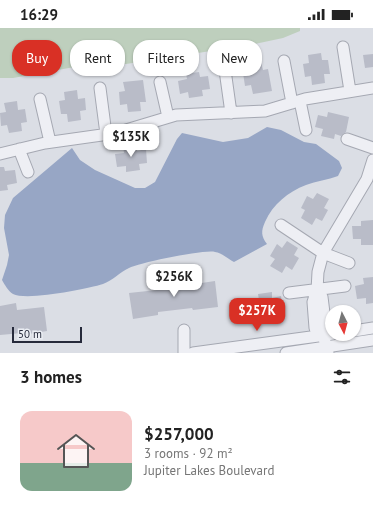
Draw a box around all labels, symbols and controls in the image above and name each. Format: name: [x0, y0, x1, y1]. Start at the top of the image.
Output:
text: 16:29: [20, 5, 58, 24]
chip: Buy: [12, 40, 62, 76]
chip: Rent: [70, 40, 125, 76]
chip: Filters: [133, 40, 199, 76]
chip: New: [207, 40, 262, 76]
pin: $135K: [103, 124, 159, 158]
text: $135K: [112, 128, 150, 145]
pin: $256K: [146, 264, 202, 298]
text: $256K: [155, 268, 193, 285]
pin: $257K: [229, 298, 285, 332]
text: $257K: [238, 302, 276, 319]
north arrow: [325, 305, 361, 341]
map controls: [325, 305, 361, 341]
scale bar: [12, 325, 82, 344]
text: 50 m: [18, 327, 42, 341]
text: 3 homes: [20, 366, 82, 388]
icon: filters: [331, 366, 353, 388]
text: $257,000: [144, 423, 214, 445]
icon: home: [52, 427, 100, 475]
text: 3 rooms · 92 m²: [144, 445, 233, 462]
text: Jupiter Lakes Boulevard: [144, 462, 274, 479]

